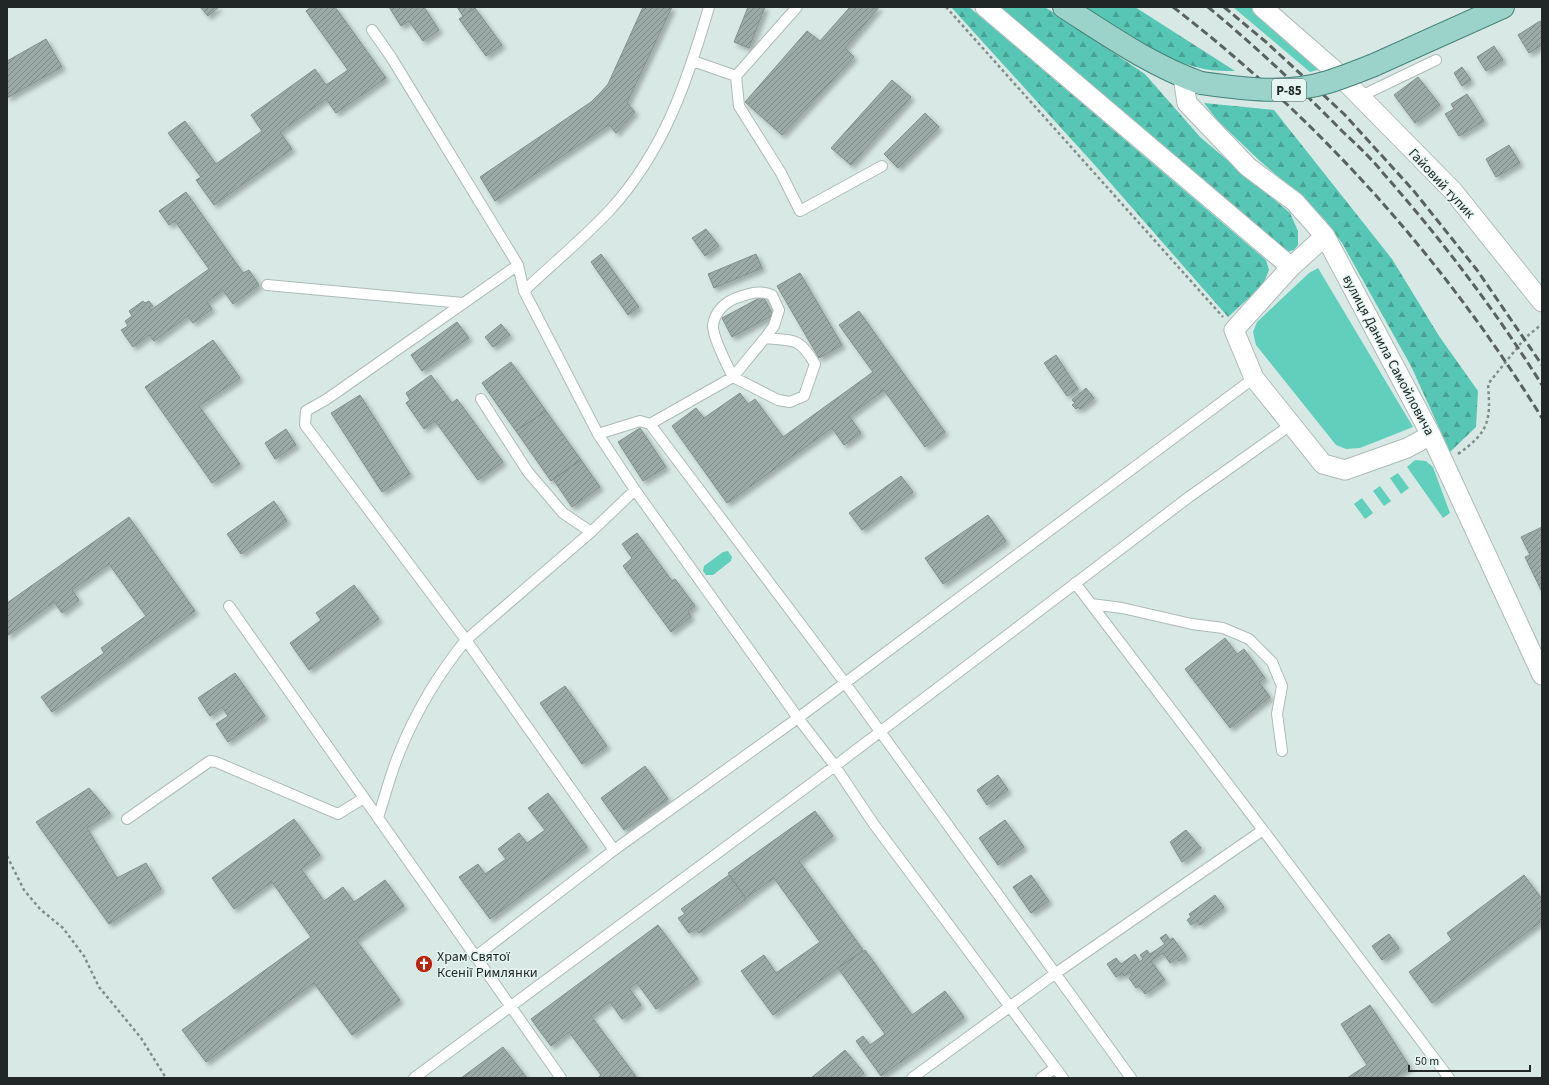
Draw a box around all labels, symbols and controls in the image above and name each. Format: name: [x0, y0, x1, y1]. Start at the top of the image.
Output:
road number: Р-85: [1272, 79, 1306, 101]
street label: Гайовий тупик: [1403, 144, 1479, 223]
street label: вулиця Данила Самойловича: [1337, 272, 1439, 439]
place label: Храм Святої Ксенії Римлянки: [437, 947, 538, 983]
church icon: Храм Святої Ксенії Римлянки: [414, 954, 434, 974]
scale bar: [1409, 1047, 1530, 1073]
text: 50 m: [1415, 1053, 1439, 1070]

